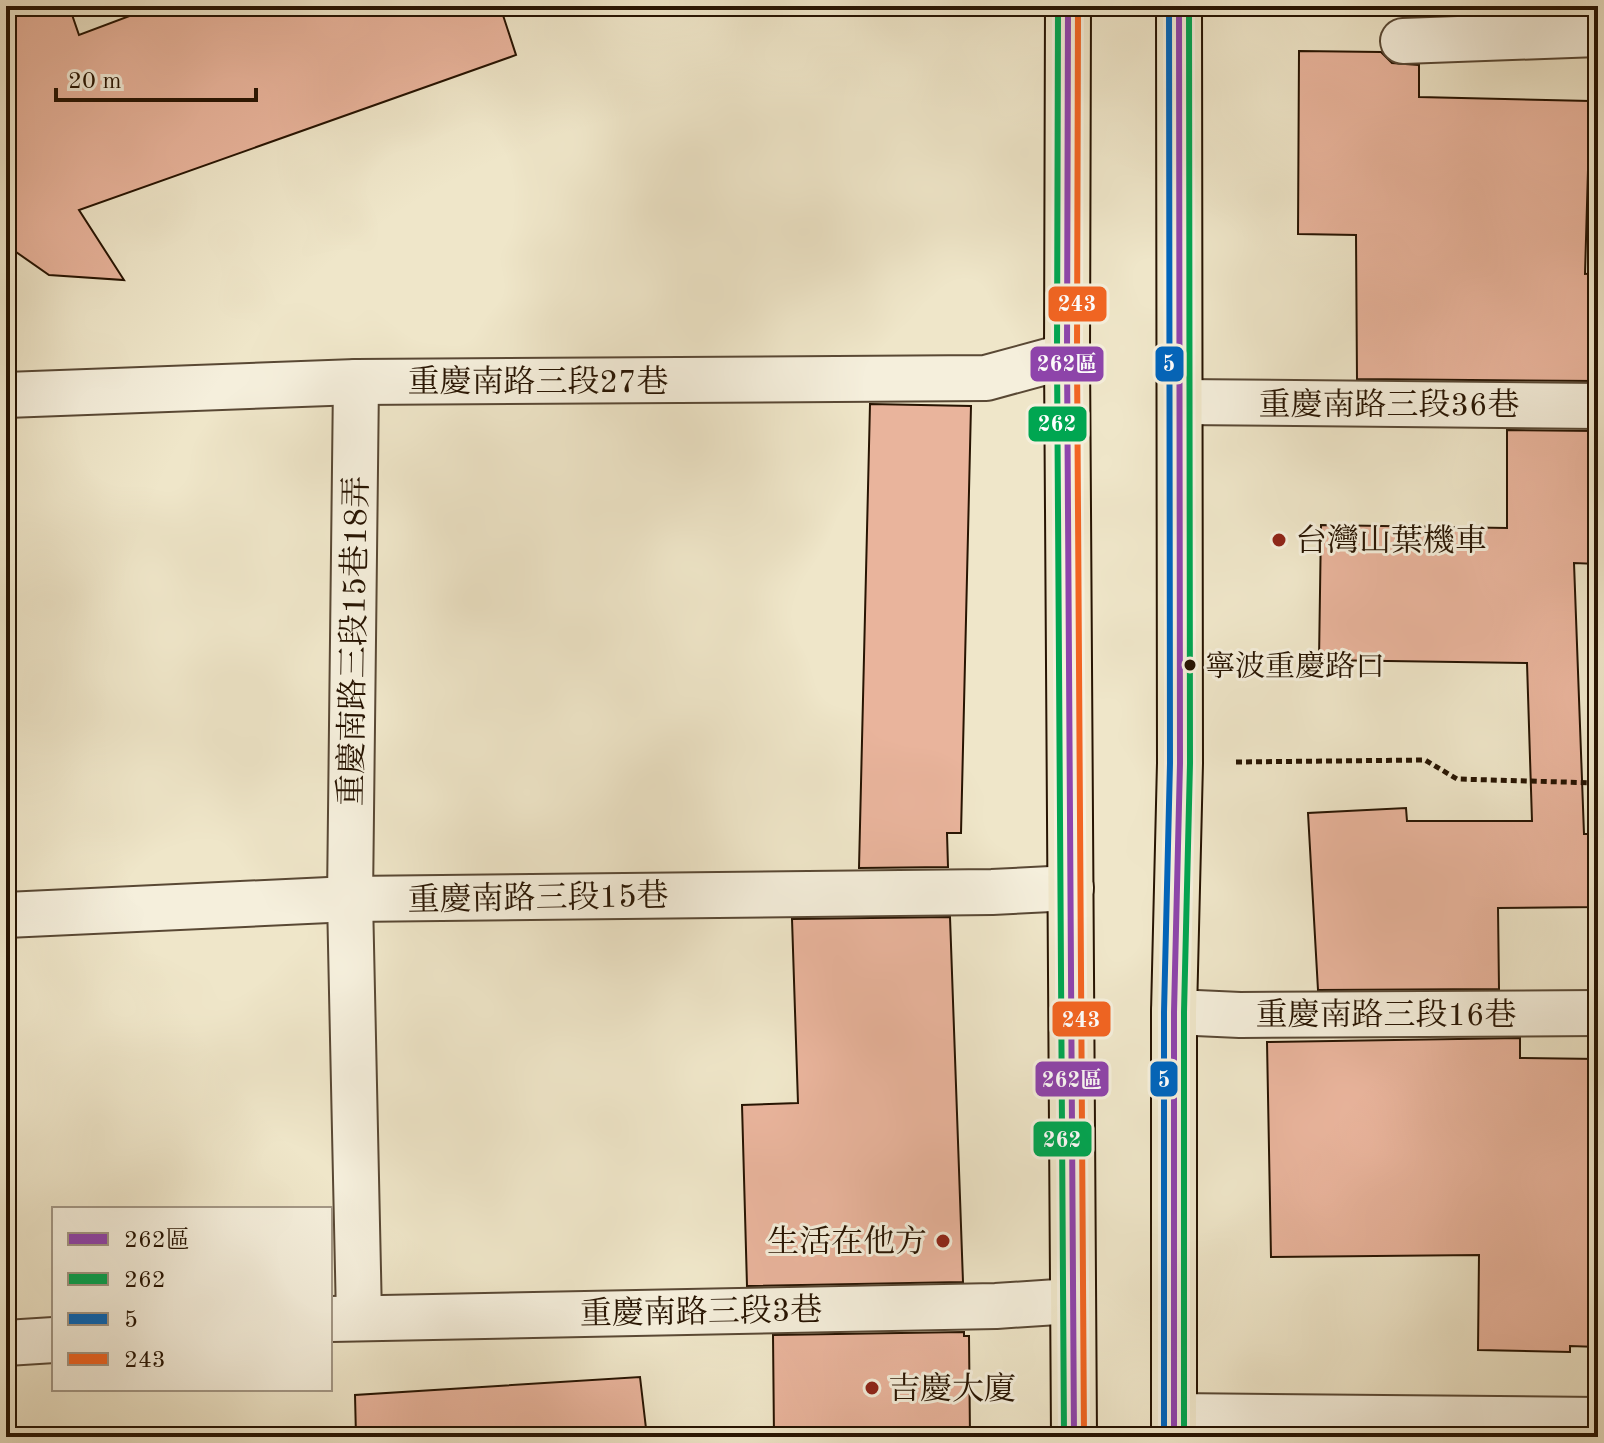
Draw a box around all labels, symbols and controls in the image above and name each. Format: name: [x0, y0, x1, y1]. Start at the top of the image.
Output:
scale bar: [56, 52, 256, 102]
text: 20 m: [68, 70, 122, 94]
line badge: 243: [1047, 285, 1108, 323]
text: 243: [1058, 294, 1096, 316]
line badge: 262區: [1029, 345, 1105, 383]
line badge: 5: [1154, 345, 1185, 383]
text: 262區: [1037, 352, 1097, 376]
text: 5: [1163, 354, 1175, 376]
street label: 重慶南路三段27巷: [407, 364, 669, 400]
street label: 重慶南路三段36巷: [1258, 387, 1520, 423]
line badge: 262: [1027, 405, 1088, 443]
text: 262: [1038, 414, 1076, 436]
street label: 重慶南路三段15巷18弄: [333, 476, 375, 806]
place label: 台灣山葉機車: [1295, 523, 1487, 559]
marker: 台灣山葉機車: [1270, 531, 1288, 549]
place label: 寧波重慶路口: [1205, 650, 1385, 683]
marker: 寧波重慶路口: [1182, 657, 1198, 673]
street label: 重慶南路三段15巷: [407, 878, 669, 918]
street label: 重慶南路三段16巷: [1255, 997, 1517, 1033]
line badge: 243: [1051, 1000, 1112, 1038]
text: 243: [1062, 1010, 1100, 1032]
line badge: 262區: [1034, 1060, 1110, 1098]
line badge: 5: [1149, 1060, 1179, 1098]
text: 262區: [1042, 1068, 1102, 1092]
text: 5: [1158, 1070, 1170, 1092]
line badge: 262: [1032, 1120, 1093, 1158]
text: 262: [1043, 1130, 1081, 1152]
legend: [52, 1207, 332, 1391]
place label: 生活在他方: [767, 1224, 927, 1260]
text: 262區: [124, 1226, 190, 1253]
marker: 生活在他方: [934, 1232, 952, 1250]
text: 262: [124, 1269, 166, 1293]
street label: 重慶南路三段3巷: [579, 1292, 823, 1332]
text: 5: [124, 1309, 138, 1333]
text: 243: [124, 1349, 166, 1373]
place label: 吉慶大廈: [888, 1371, 1016, 1407]
marker: 吉慶大廈: [863, 1379, 881, 1397]

